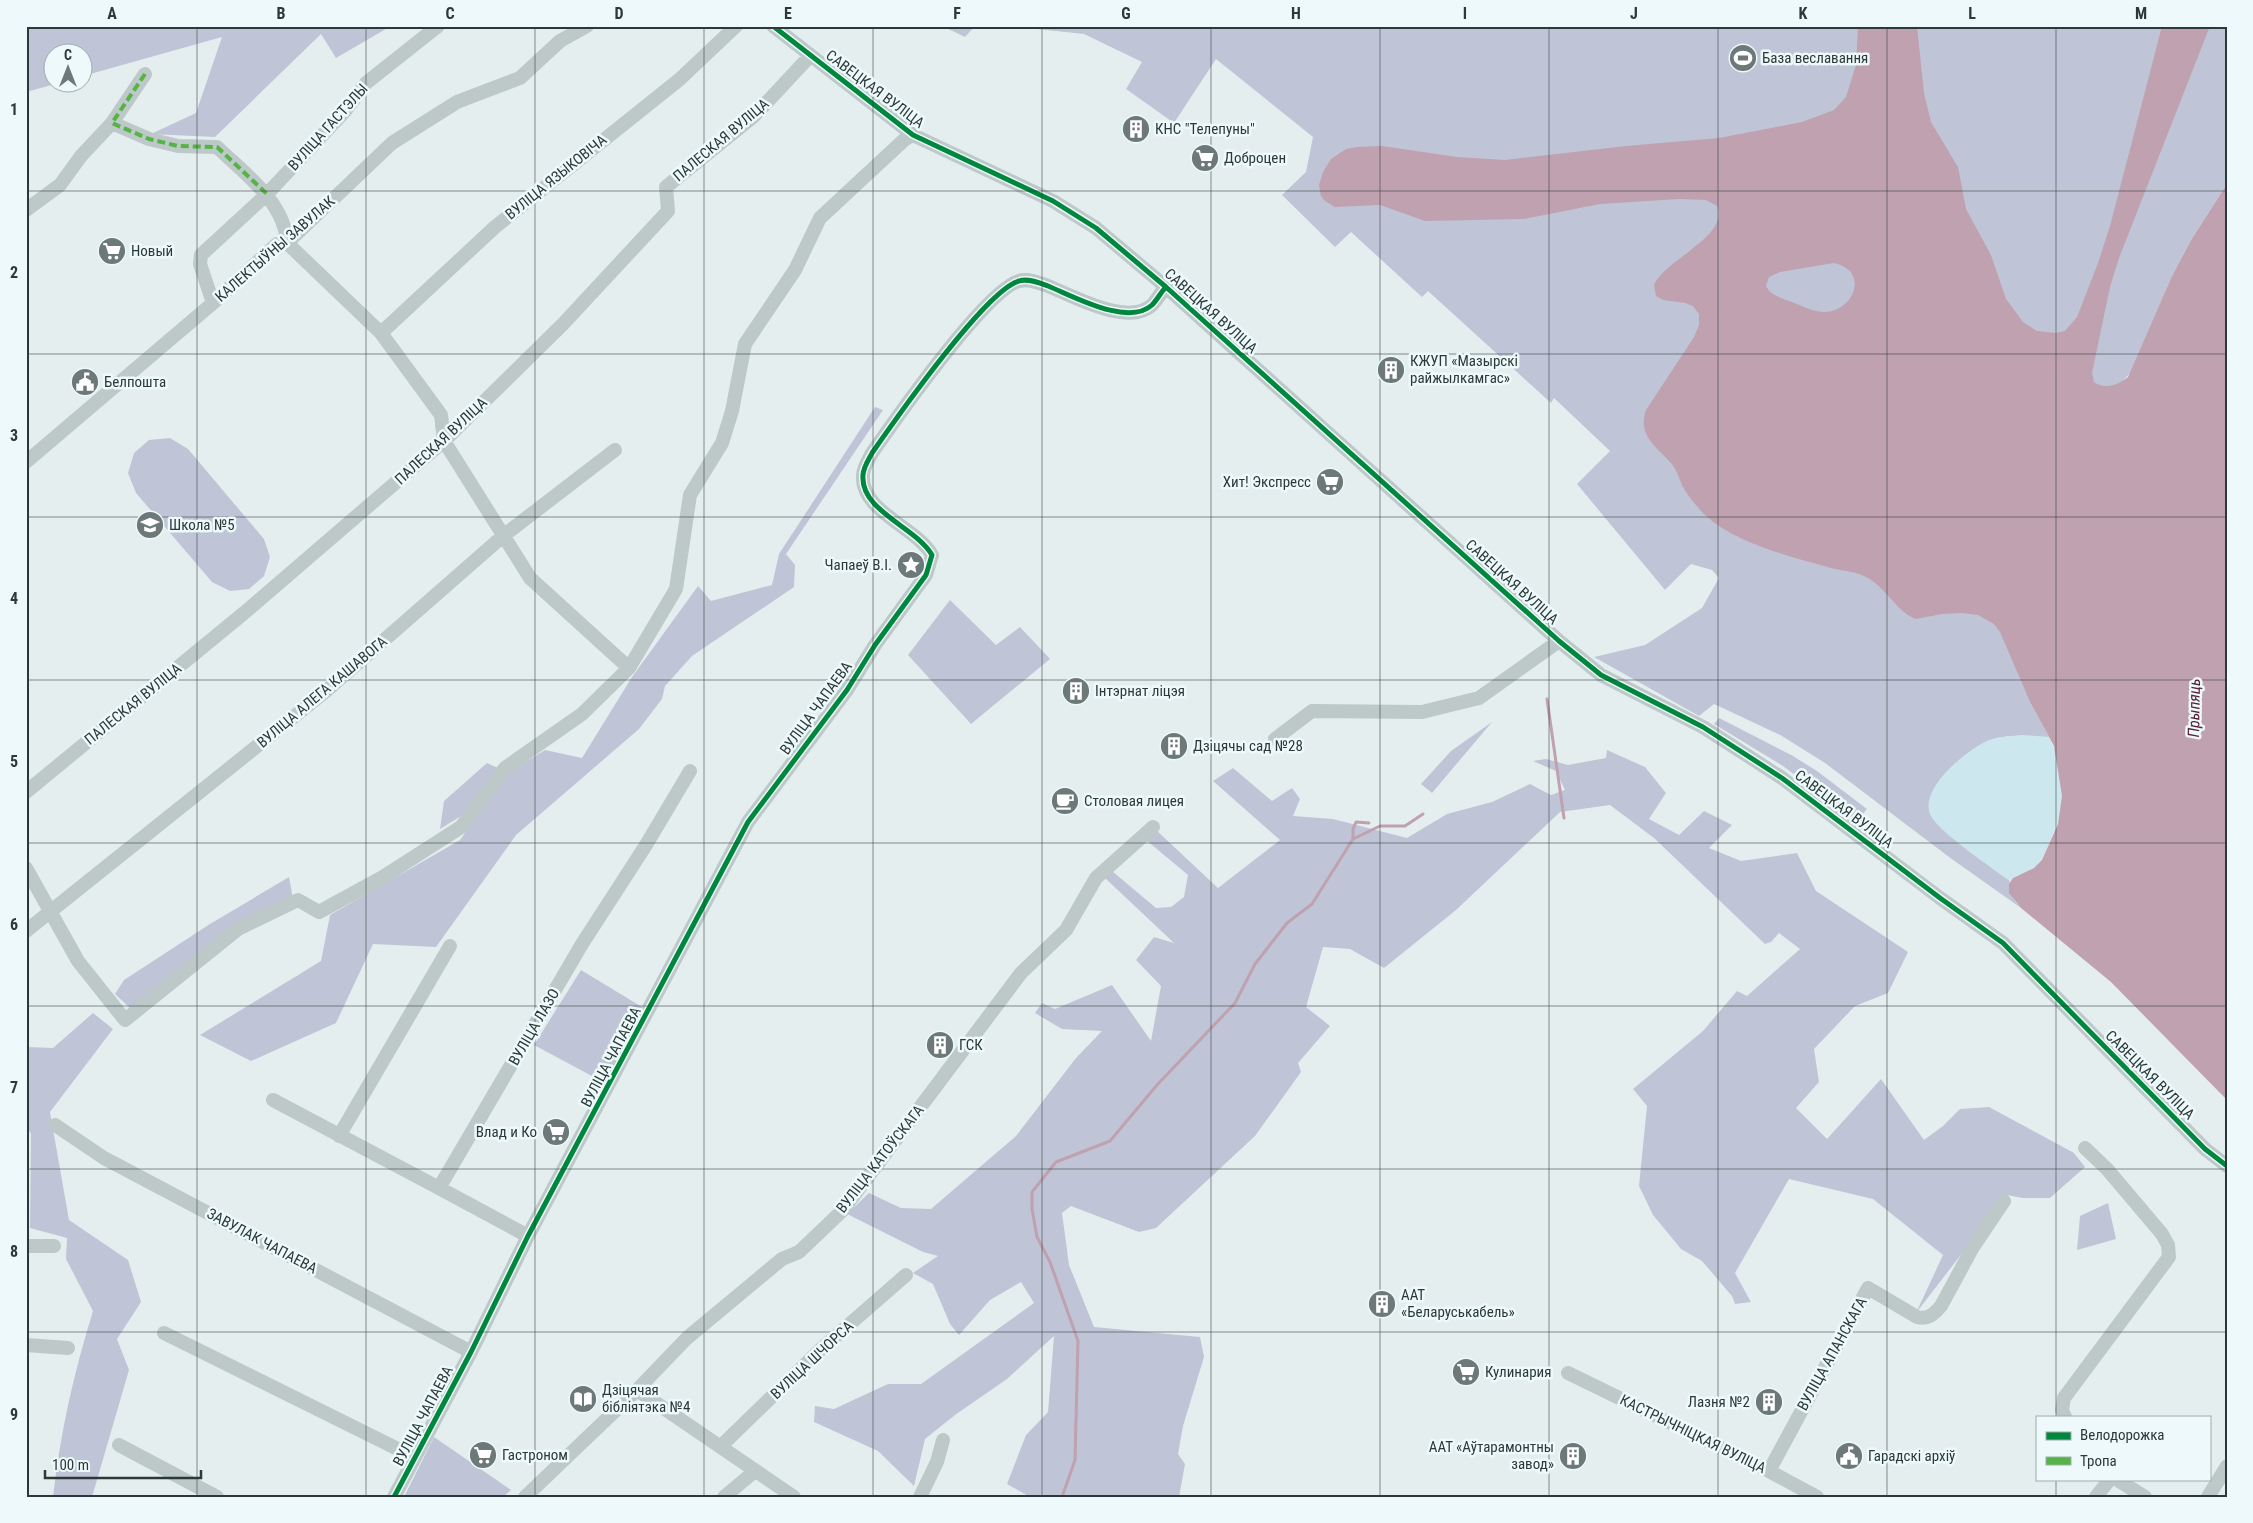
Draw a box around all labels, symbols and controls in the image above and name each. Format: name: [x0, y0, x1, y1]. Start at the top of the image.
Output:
text: A: [107, 4, 117, 23]
text: B: [277, 4, 286, 23]
text: C: [445, 4, 455, 23]
text: D: [614, 4, 624, 23]
text: E: [784, 4, 792, 23]
text: F: [953, 4, 961, 23]
text: G: [1121, 4, 1131, 23]
text: H: [1291, 4, 1301, 23]
text: I: [1463, 4, 1467, 23]
text: J: [1630, 4, 1638, 23]
text: K: [1799, 4, 1808, 23]
text: L: [1968, 4, 1976, 23]
text: M: [2135, 4, 2147, 23]
north arrow: [42, 42, 92, 92]
sports icon: База веславання: [1728, 43, 1758, 73]
street label: САВЕЦКАЯ ВУЛІЦА: [822, 46, 928, 132]
text: С: [64, 47, 72, 63]
place label: База веславання: [1762, 49, 1868, 67]
street label: ВУЛІЦА ГАСТЭЛЫ: [284, 80, 372, 174]
street label: ПАЛЕСКАЯ ВУЛІЦА: [669, 94, 773, 185]
text: 1: [10, 100, 18, 119]
building icon: КНС "Телепуны": [1121, 114, 1151, 144]
place label: КНС "Телепуны": [1155, 120, 1255, 138]
street label: ВУЛІЦА ЯЗЫКОВІЧА: [502, 130, 610, 223]
supermarket icon: Доброцен: [1190, 143, 1220, 173]
place label: Доброцен: [1224, 149, 1286, 167]
street label: КАЛЕКТЫЎНЫ ЗАВУЛАК: [212, 192, 339, 306]
supermarket icon: Новый: [97, 236, 127, 266]
place label: Новый: [131, 242, 173, 260]
text: 2: [10, 263, 18, 282]
street label: САВЕЦКАЯ ВУЛІЦА: [1161, 265, 1261, 358]
place label: КЖУП «Мазырскі райжылкамгас»: [1410, 352, 1518, 387]
building icon: КЖУП «Мазырскі райжылкамгас»: [1376, 355, 1406, 385]
public building icon: Белпошта: [70, 367, 100, 397]
place label: Белпошта: [104, 373, 166, 391]
street label: ПАЛЕСКАЯ ВУЛІЦА: [391, 393, 491, 488]
text: 3: [10, 426, 18, 445]
supermarket icon: Хит! Экспресс: [1315, 467, 1345, 497]
place label: Хит! Экспресс: [1223, 473, 1311, 491]
school or university icon: Школа №5: [135, 510, 165, 540]
place label: Школа №5: [169, 516, 235, 534]
street label: САВЕЦКАЯ ВУЛІЦА: [1462, 536, 1562, 629]
place icon: Чапаеў В.І.: [896, 550, 926, 580]
place label: Чапаеў В.І.: [825, 556, 892, 574]
text: 4: [10, 589, 18, 608]
street label: ВУЛІЦА АЛЕГА КАШАВОГА: [253, 632, 391, 752]
street label: ВУЛІЦА ЧАПАЕВА: [776, 658, 856, 758]
street label: ПАЛЕСКАЯ ВУЛІЦА: [81, 659, 185, 749]
building icon: Інтэрнат ліцэя: [1061, 676, 1091, 706]
water label: Прыпяць: [2184, 678, 2204, 738]
place label: Інтэрнат ліцэя: [1095, 682, 1185, 700]
building icon: Дзіцячы сад №28: [1159, 731, 1189, 761]
place label: Дзіцячы сад №28: [1193, 737, 1303, 755]
text: 5: [10, 752, 18, 771]
street label: САВЕЦКАЯ ВУЛІЦА: [1791, 766, 1897, 852]
cafe icon: Столовая лицея: [1050, 786, 1080, 816]
place label: Столовая лицея: [1084, 792, 1184, 810]
text: 6: [10, 915, 18, 934]
street label: ВУЛІЦА ЛАЗО: [505, 985, 563, 1069]
street label: ВУЛІЦА ЧАПАЕВА: [577, 1004, 645, 1110]
street label: САВЕЦКАЯ ВУЛІЦА: [2102, 1027, 2199, 1124]
building icon: ГСК: [925, 1030, 955, 1060]
place label: ГСК: [959, 1036, 983, 1054]
text: 7: [10, 1078, 18, 1097]
street label: ВУЛІЦА КАТОЎСКАГА: [832, 1101, 928, 1216]
supermarket icon: Влад и Ко: [541, 1117, 571, 1147]
place label: Влад и Ко: [476, 1123, 537, 1141]
street label: ЗАВУЛАК ЧАПАЕВА: [204, 1204, 320, 1278]
text: 8: [10, 1242, 18, 1261]
place label: ААТ «Беларуськабель»: [1401, 1286, 1515, 1321]
building icon: ААТ «Беларуськабель»: [1367, 1289, 1397, 1319]
street label: ВУЛІЦА АПАНСКАГА: [1793, 1294, 1871, 1414]
street label: ВУЛІЦА ШЧОРСА: [767, 1317, 857, 1403]
supermarket icon: Кулинария: [1451, 1357, 1481, 1387]
street label: ВУЛІЦА ЧАПАЕВА: [389, 1363, 457, 1469]
place label: Кулинария: [1485, 1363, 1551, 1381]
place label: Дзіцячая бібліятэка №4: [602, 1381, 690, 1416]
library icon: Дзіцячая бібліятэка №4: [568, 1384, 598, 1414]
building icon: Лазня №2: [1754, 1387, 1784, 1417]
street label: КАСТРЫЧНІЦКАЯ ВУЛІЦА: [1617, 1391, 1769, 1477]
place label: Лазня №2: [1688, 1393, 1750, 1411]
text: 9: [10, 1405, 18, 1424]
legend: [2036, 1416, 2210, 1480]
text: Велодорожка: [2080, 1426, 2165, 1444]
place label: ААТ «Аўтарамонтны завод»: [1429, 1438, 1554, 1473]
supermarket icon: Гастроном: [468, 1440, 498, 1470]
building icon: ААТ «Аўтарамонтны завод»: [1558, 1441, 1588, 1471]
public building icon: Гарадскі архіў: [1834, 1441, 1864, 1471]
place label: Гастроном: [502, 1446, 568, 1464]
place label: Гарадскі архіў: [1868, 1447, 1955, 1465]
scale bar: [45, 1448, 201, 1480]
text: Тропа: [2080, 1452, 2117, 1470]
text: 100 m: [52, 1456, 89, 1474]

